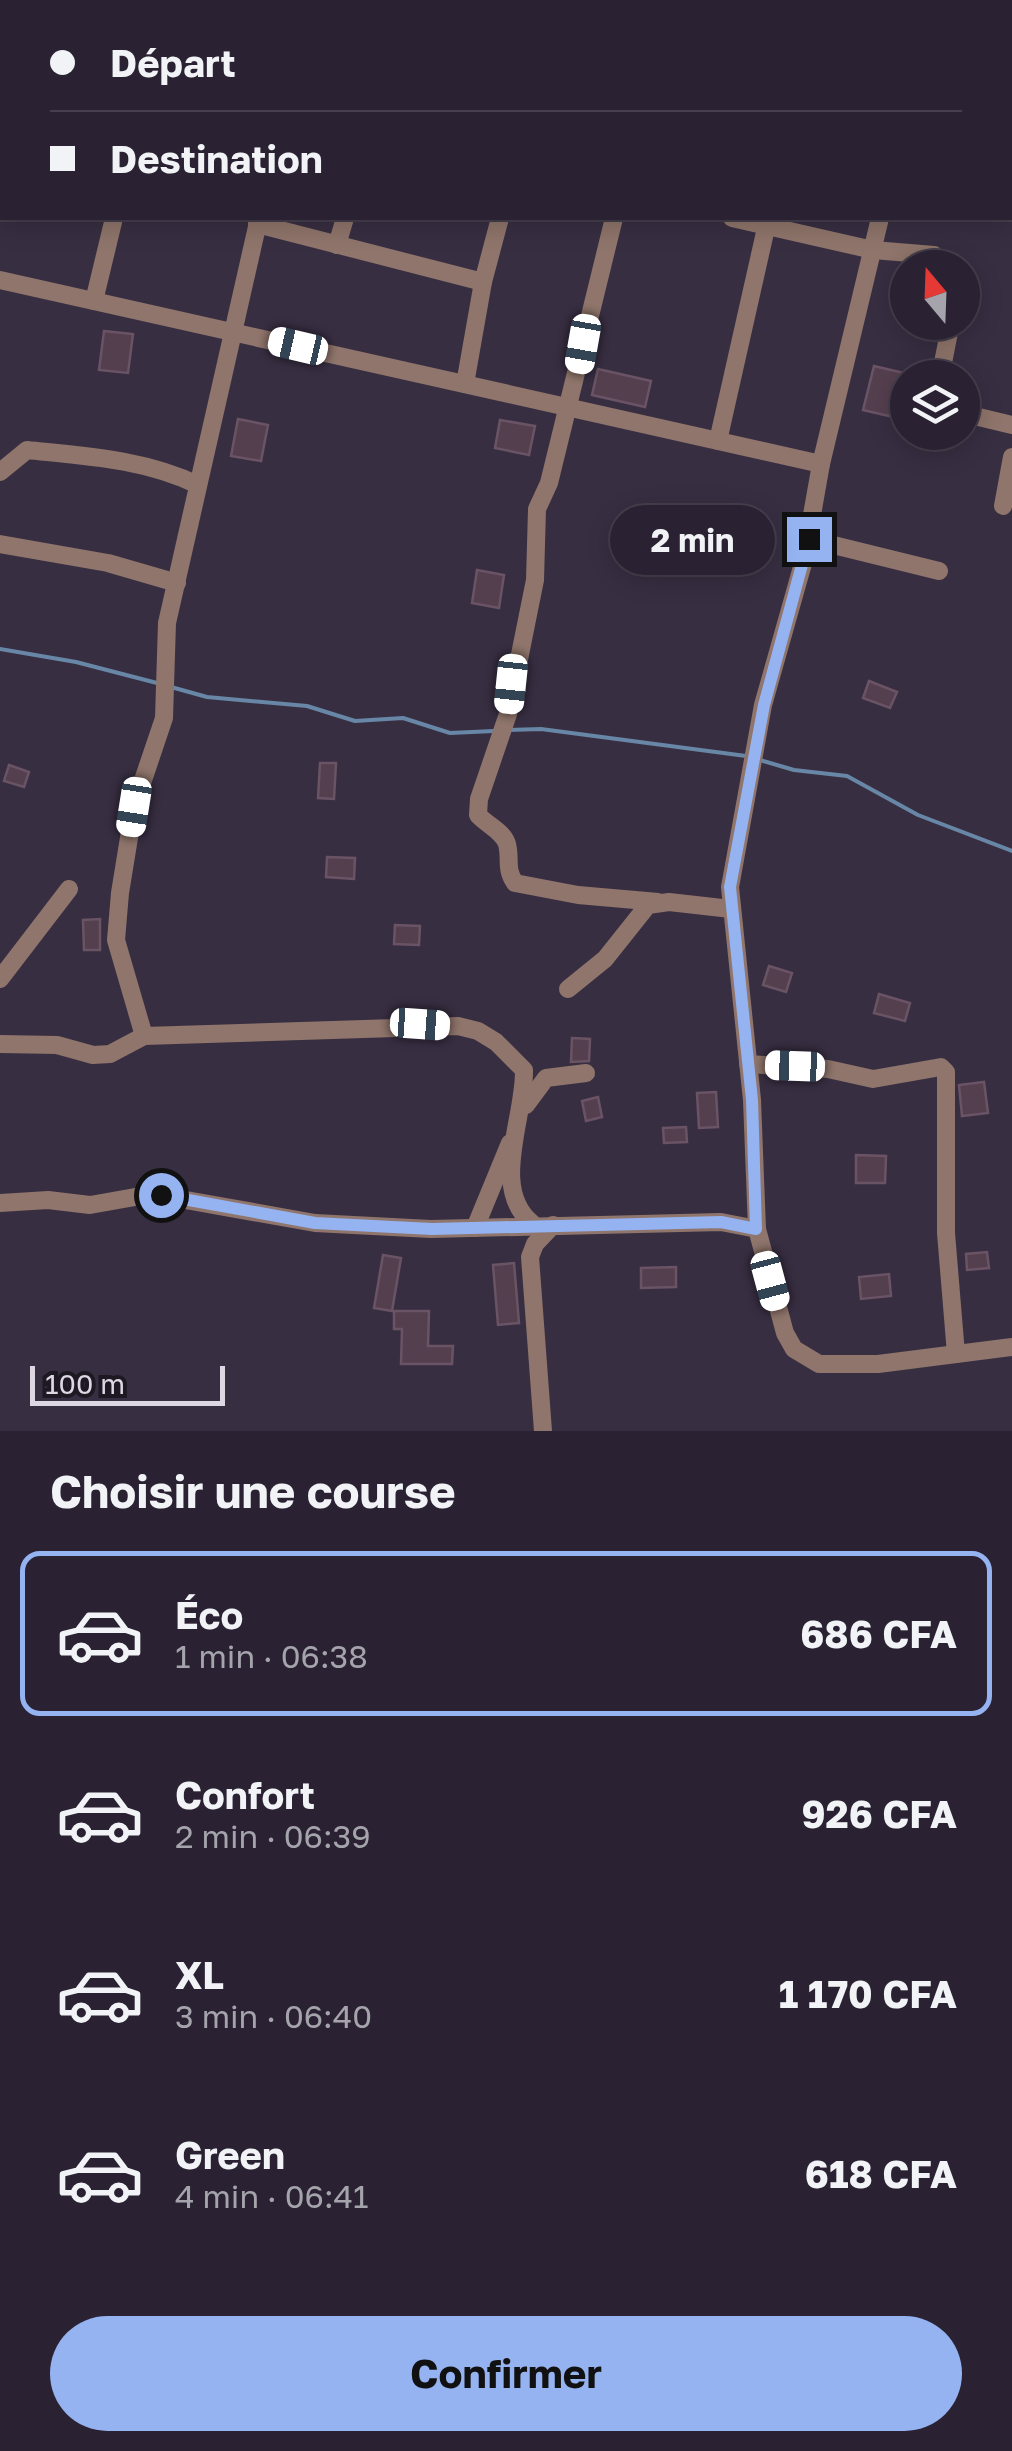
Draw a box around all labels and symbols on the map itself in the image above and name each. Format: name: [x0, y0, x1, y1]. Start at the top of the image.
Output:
north arrow: [890, 250, 980, 340]
car: [563, 312, 603, 376]
car: [265, 325, 331, 367]
callout: 2 min: [609, 504, 774, 574]
route end: [787, 517, 832, 562]
car: [493, 653, 529, 715]
car: [114, 775, 154, 839]
car: [389, 1007, 451, 1041]
car: [764, 1050, 826, 1082]
route start: [139, 1173, 184, 1218]
car: [748, 1248, 792, 1314]
scale bar: [30, 1361, 225, 1406]

